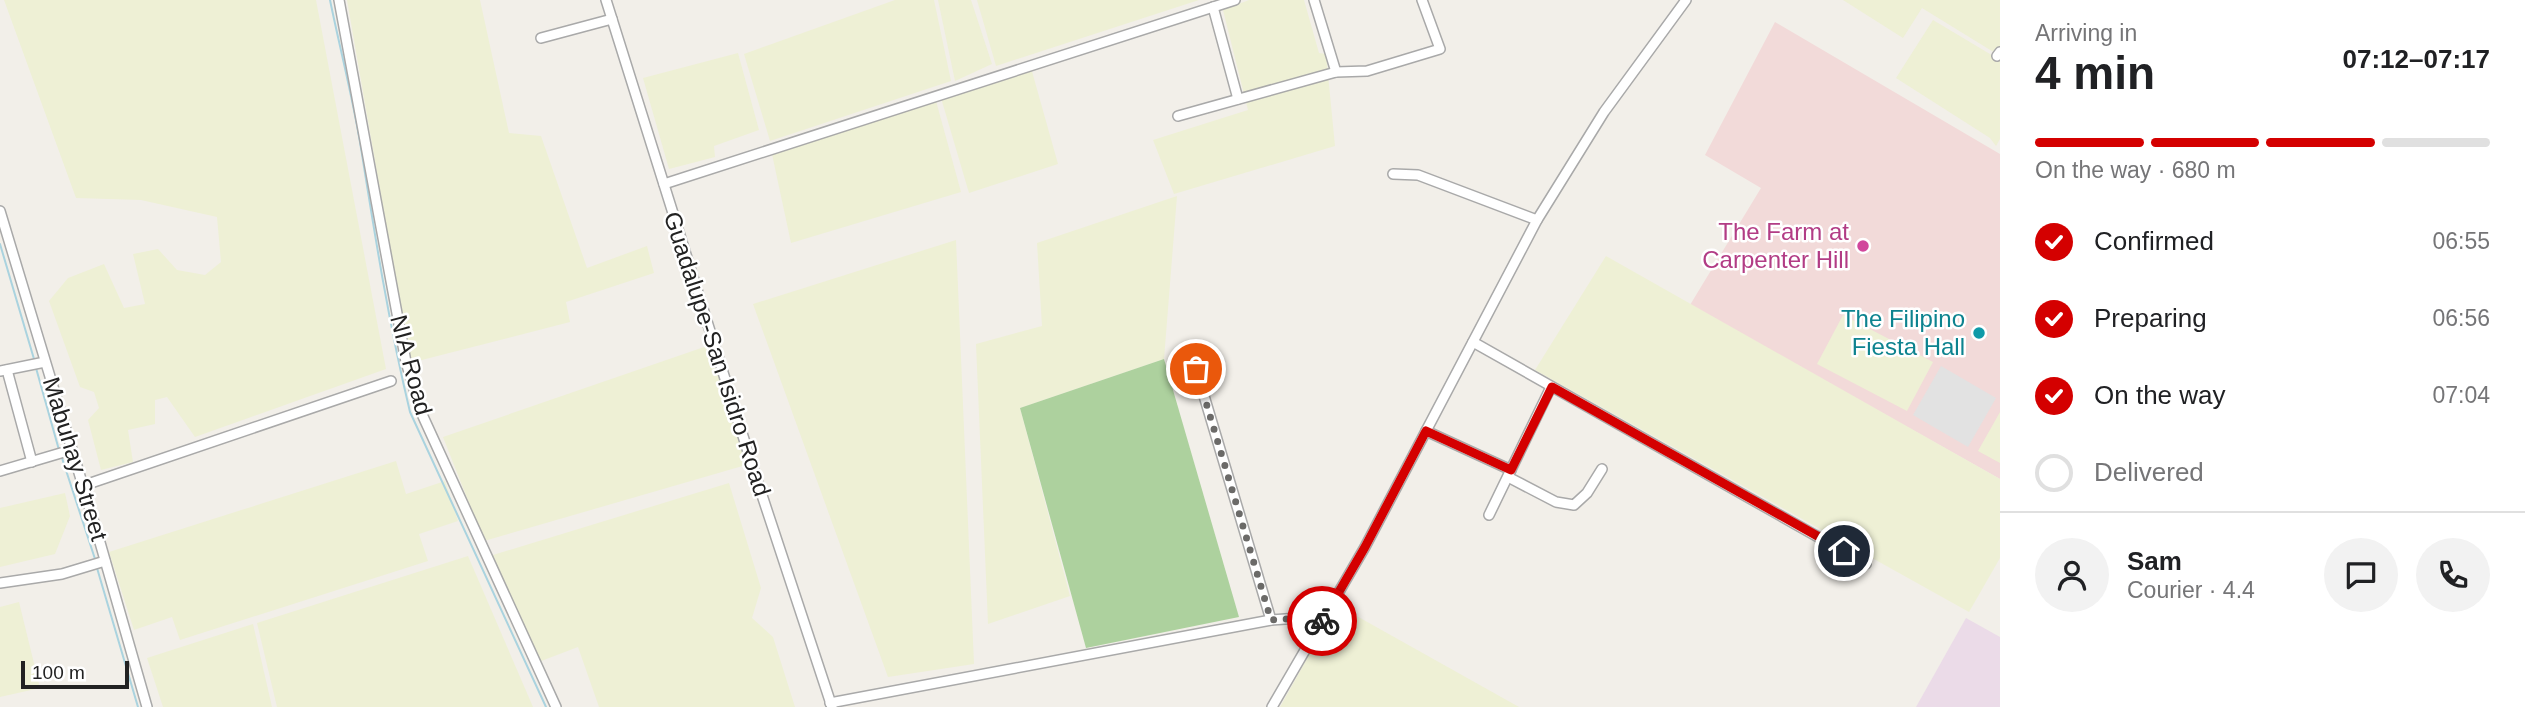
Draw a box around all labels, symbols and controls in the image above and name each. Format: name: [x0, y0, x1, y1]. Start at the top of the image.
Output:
text: Arriving in: [2035, 20, 2137, 46]
text: 07:12–07:17: [2343, 44, 2490, 74]
text: 4 min: [2035, 47, 2155, 99]
text: On the way · 680 m: [2035, 157, 2236, 183]
street label: Guadalupe-San Isidro Road: [659, 208, 776, 500]
place label: The Farm at Carpenter Hill: [1702, 218, 1849, 273]
icon: check: [2035, 223, 2073, 261]
text: Confirmed: [2094, 226, 2214, 256]
text: 06:55: [2432, 228, 2490, 254]
marker: The Farm at Carpenter Hill: [1855, 238, 1871, 254]
icon: check: [2035, 300, 2073, 338]
text: Preparing: [2094, 303, 2207, 333]
place label: The Filipino Fiesta Hall: [1841, 305, 1965, 360]
text: 06:56: [2432, 305, 2490, 331]
street label: NIA Road: [385, 312, 438, 418]
marker: The Filipino Fiesta Hall: [1971, 325, 1987, 341]
pin: [1166, 339, 1226, 399]
icon: bag: [1177, 350, 1215, 388]
street label: Mabuhay Street: [38, 374, 113, 544]
icon: check: [2035, 377, 2073, 415]
text: On the way: [2094, 380, 2226, 410]
text: 07:04: [2432, 382, 2490, 408]
text: Delivered: [2094, 457, 2204, 487]
pin: [1814, 521, 1874, 581]
icon: home: [1825, 532, 1863, 570]
button: person: [2035, 538, 2109, 612]
button: chat: [2324, 538, 2398, 612]
button: phone: [2416, 538, 2490, 612]
text: Sam: [2127, 546, 2182, 576]
text: Courier · 4.4: [2127, 577, 2255, 603]
courier: [1287, 586, 1357, 656]
icon: bike: [1303, 602, 1341, 640]
scale bar: [21, 658, 130, 690]
text: 100 m: [32, 662, 85, 683]

